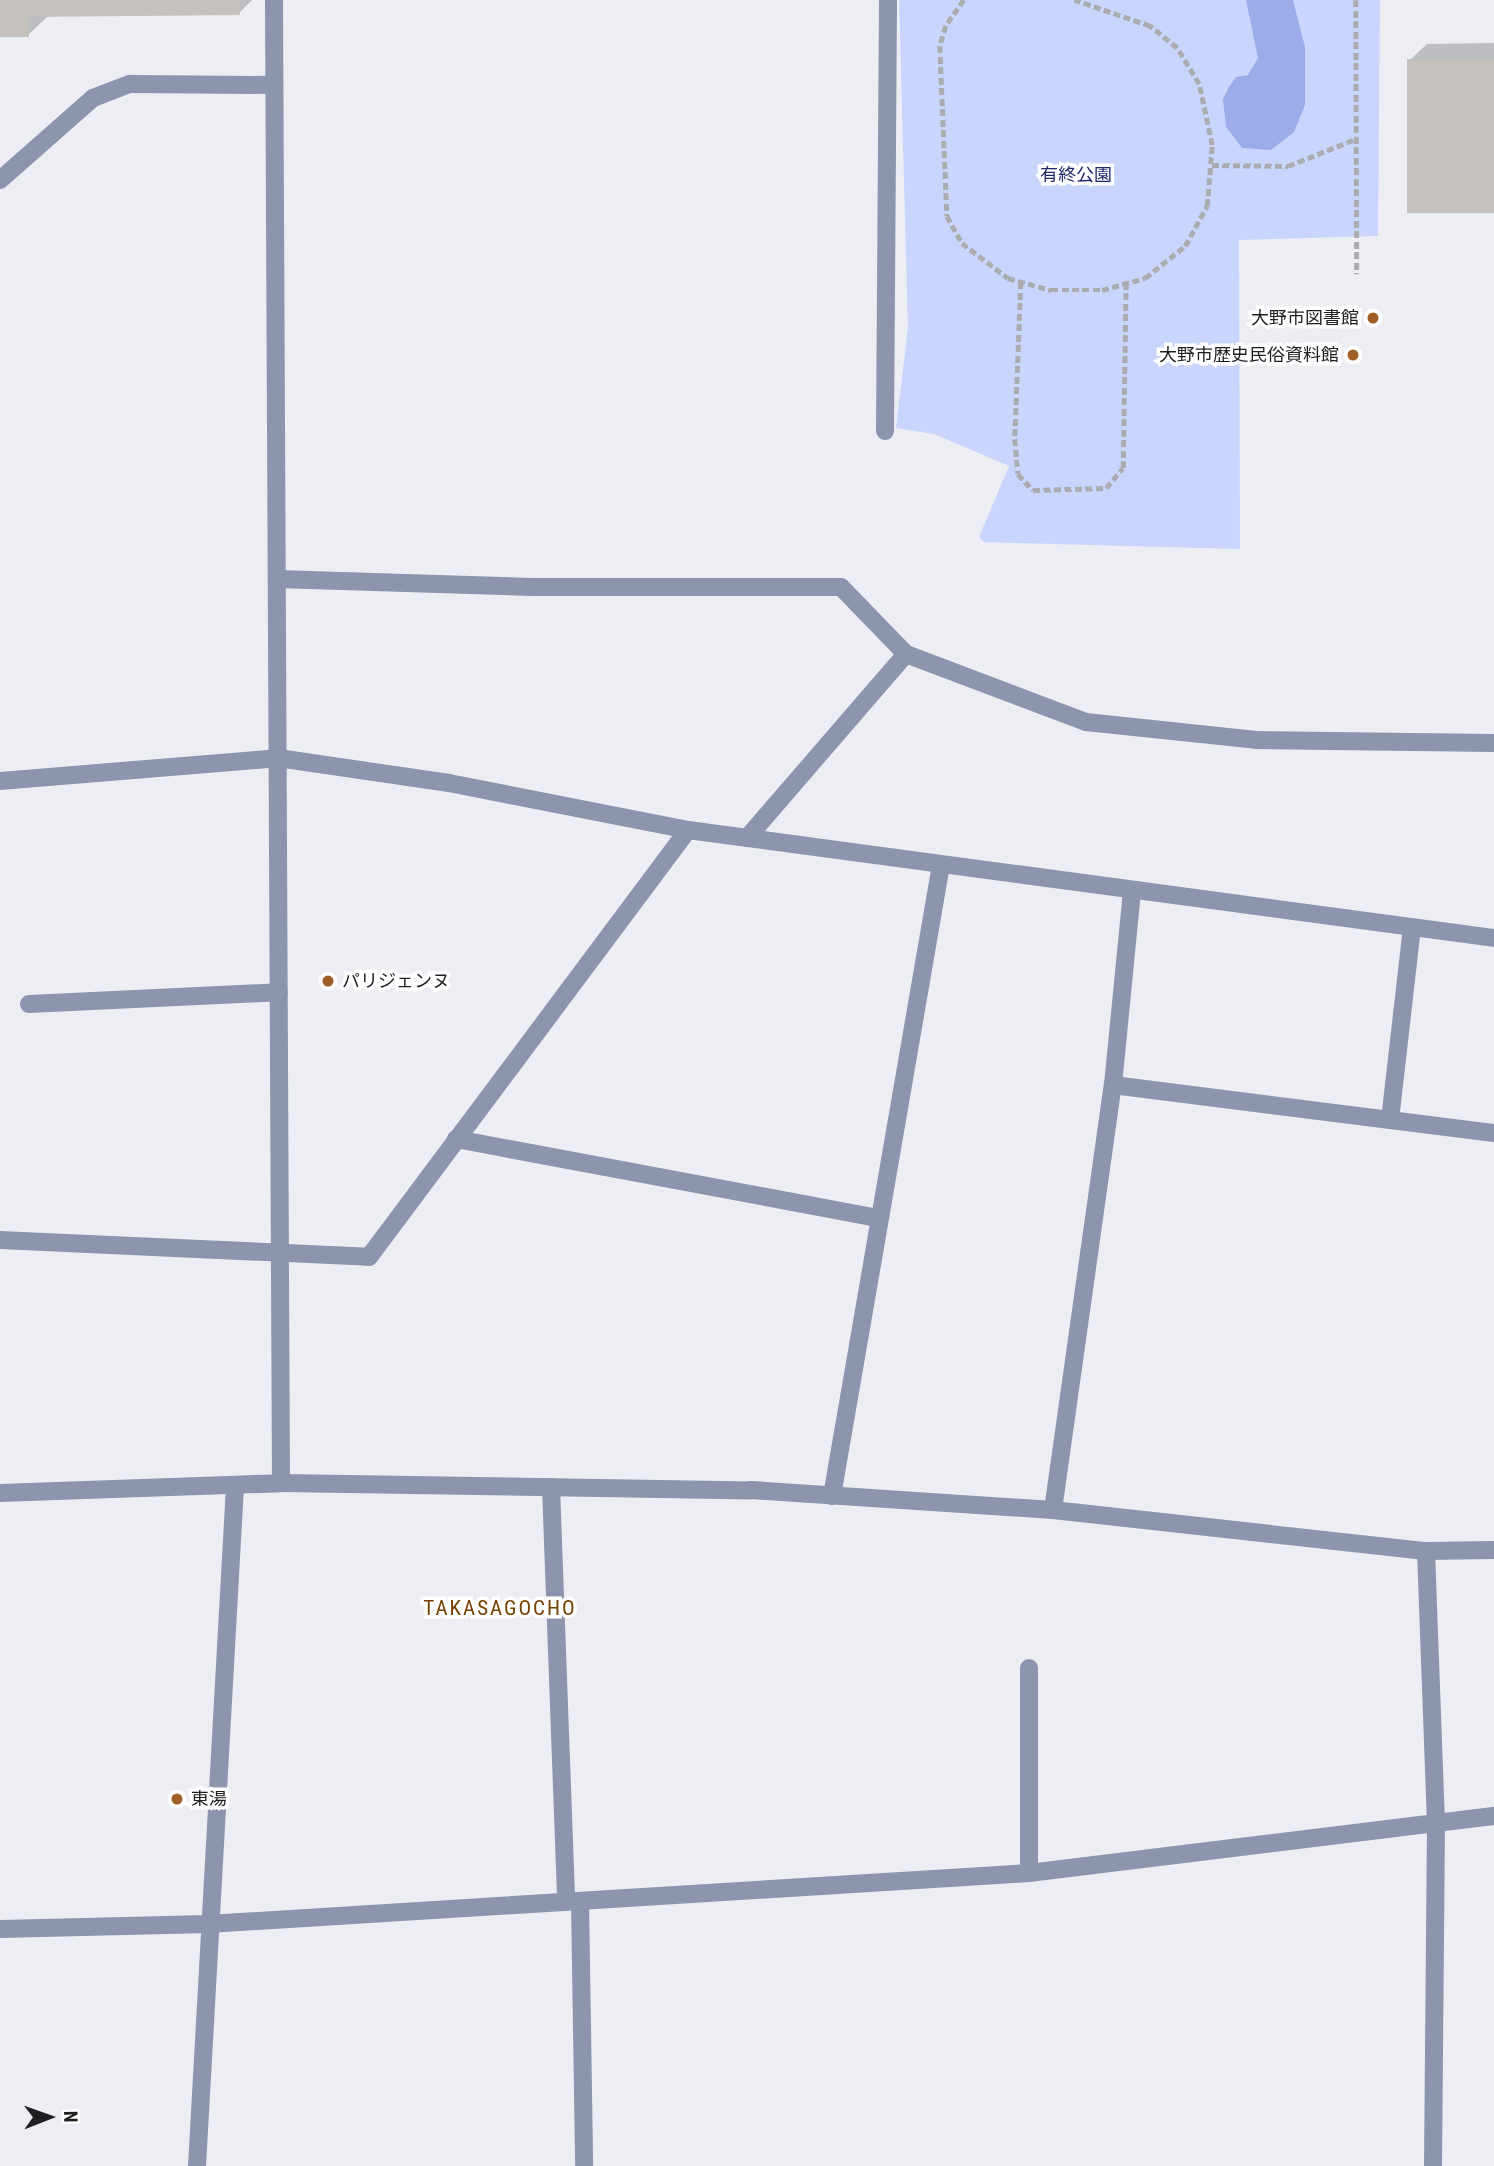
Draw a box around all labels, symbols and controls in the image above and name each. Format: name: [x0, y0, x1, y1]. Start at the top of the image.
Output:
park label: 有終公園: [1040, 164, 1112, 186]
place label: 大野市図書館: [1251, 307, 1359, 329]
marker: 大野市図書館: [1365, 310, 1381, 326]
place label: 大野市歴史民俗資料館: [1159, 344, 1339, 366]
marker: 大野市歴史民俗資料館: [1345, 347, 1361, 363]
place label: パリジェンヌ: [342, 970, 450, 992]
marker: パリジェンヌ: [320, 973, 336, 989]
district label: TAKASAGOCHO: [425, 1595, 575, 1621]
place label: 東湯: [191, 1788, 227, 1810]
marker: 東湯: [169, 1791, 185, 1807]
north arrow: [14, 2082, 84, 2152]
text: N: [59, 2111, 82, 2123]

